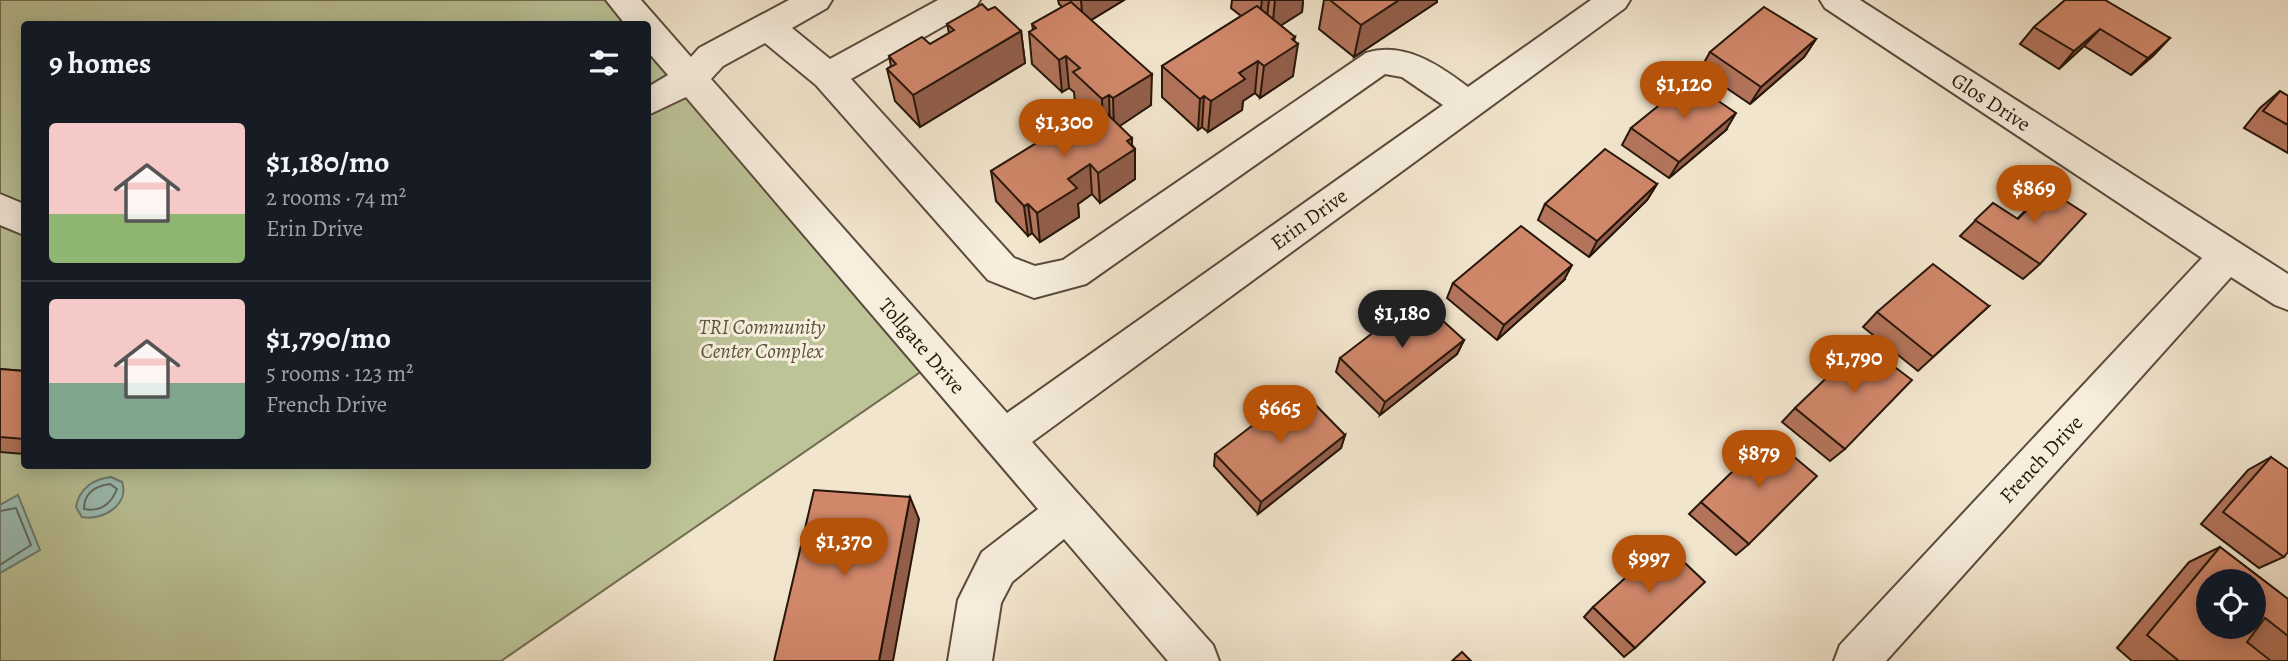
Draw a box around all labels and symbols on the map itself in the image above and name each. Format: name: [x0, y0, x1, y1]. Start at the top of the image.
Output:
pin: $1,120: [1627, 61, 1741, 121]
street label: Glos Drive: [1946, 66, 2036, 138]
pin: $1,300: [1007, 100, 1121, 159]
pin: $869: [1993, 166, 2075, 225]
street label: Erin Drive: [1265, 182, 1353, 256]
pin: $1,180: [1345, 290, 1459, 350]
street label: Tollgate Drive: [873, 292, 971, 400]
park label: TRI Community Center Complex: [698, 313, 826, 365]
pin: $1,790: [1797, 336, 1911, 395]
pin: $665: [1239, 386, 1321, 445]
street label: French Drive: [1993, 409, 2089, 509]
pin: $879: [1718, 430, 1800, 490]
pin: $1,370: [787, 518, 901, 578]
pin: $997: [1608, 536, 1690, 595]

